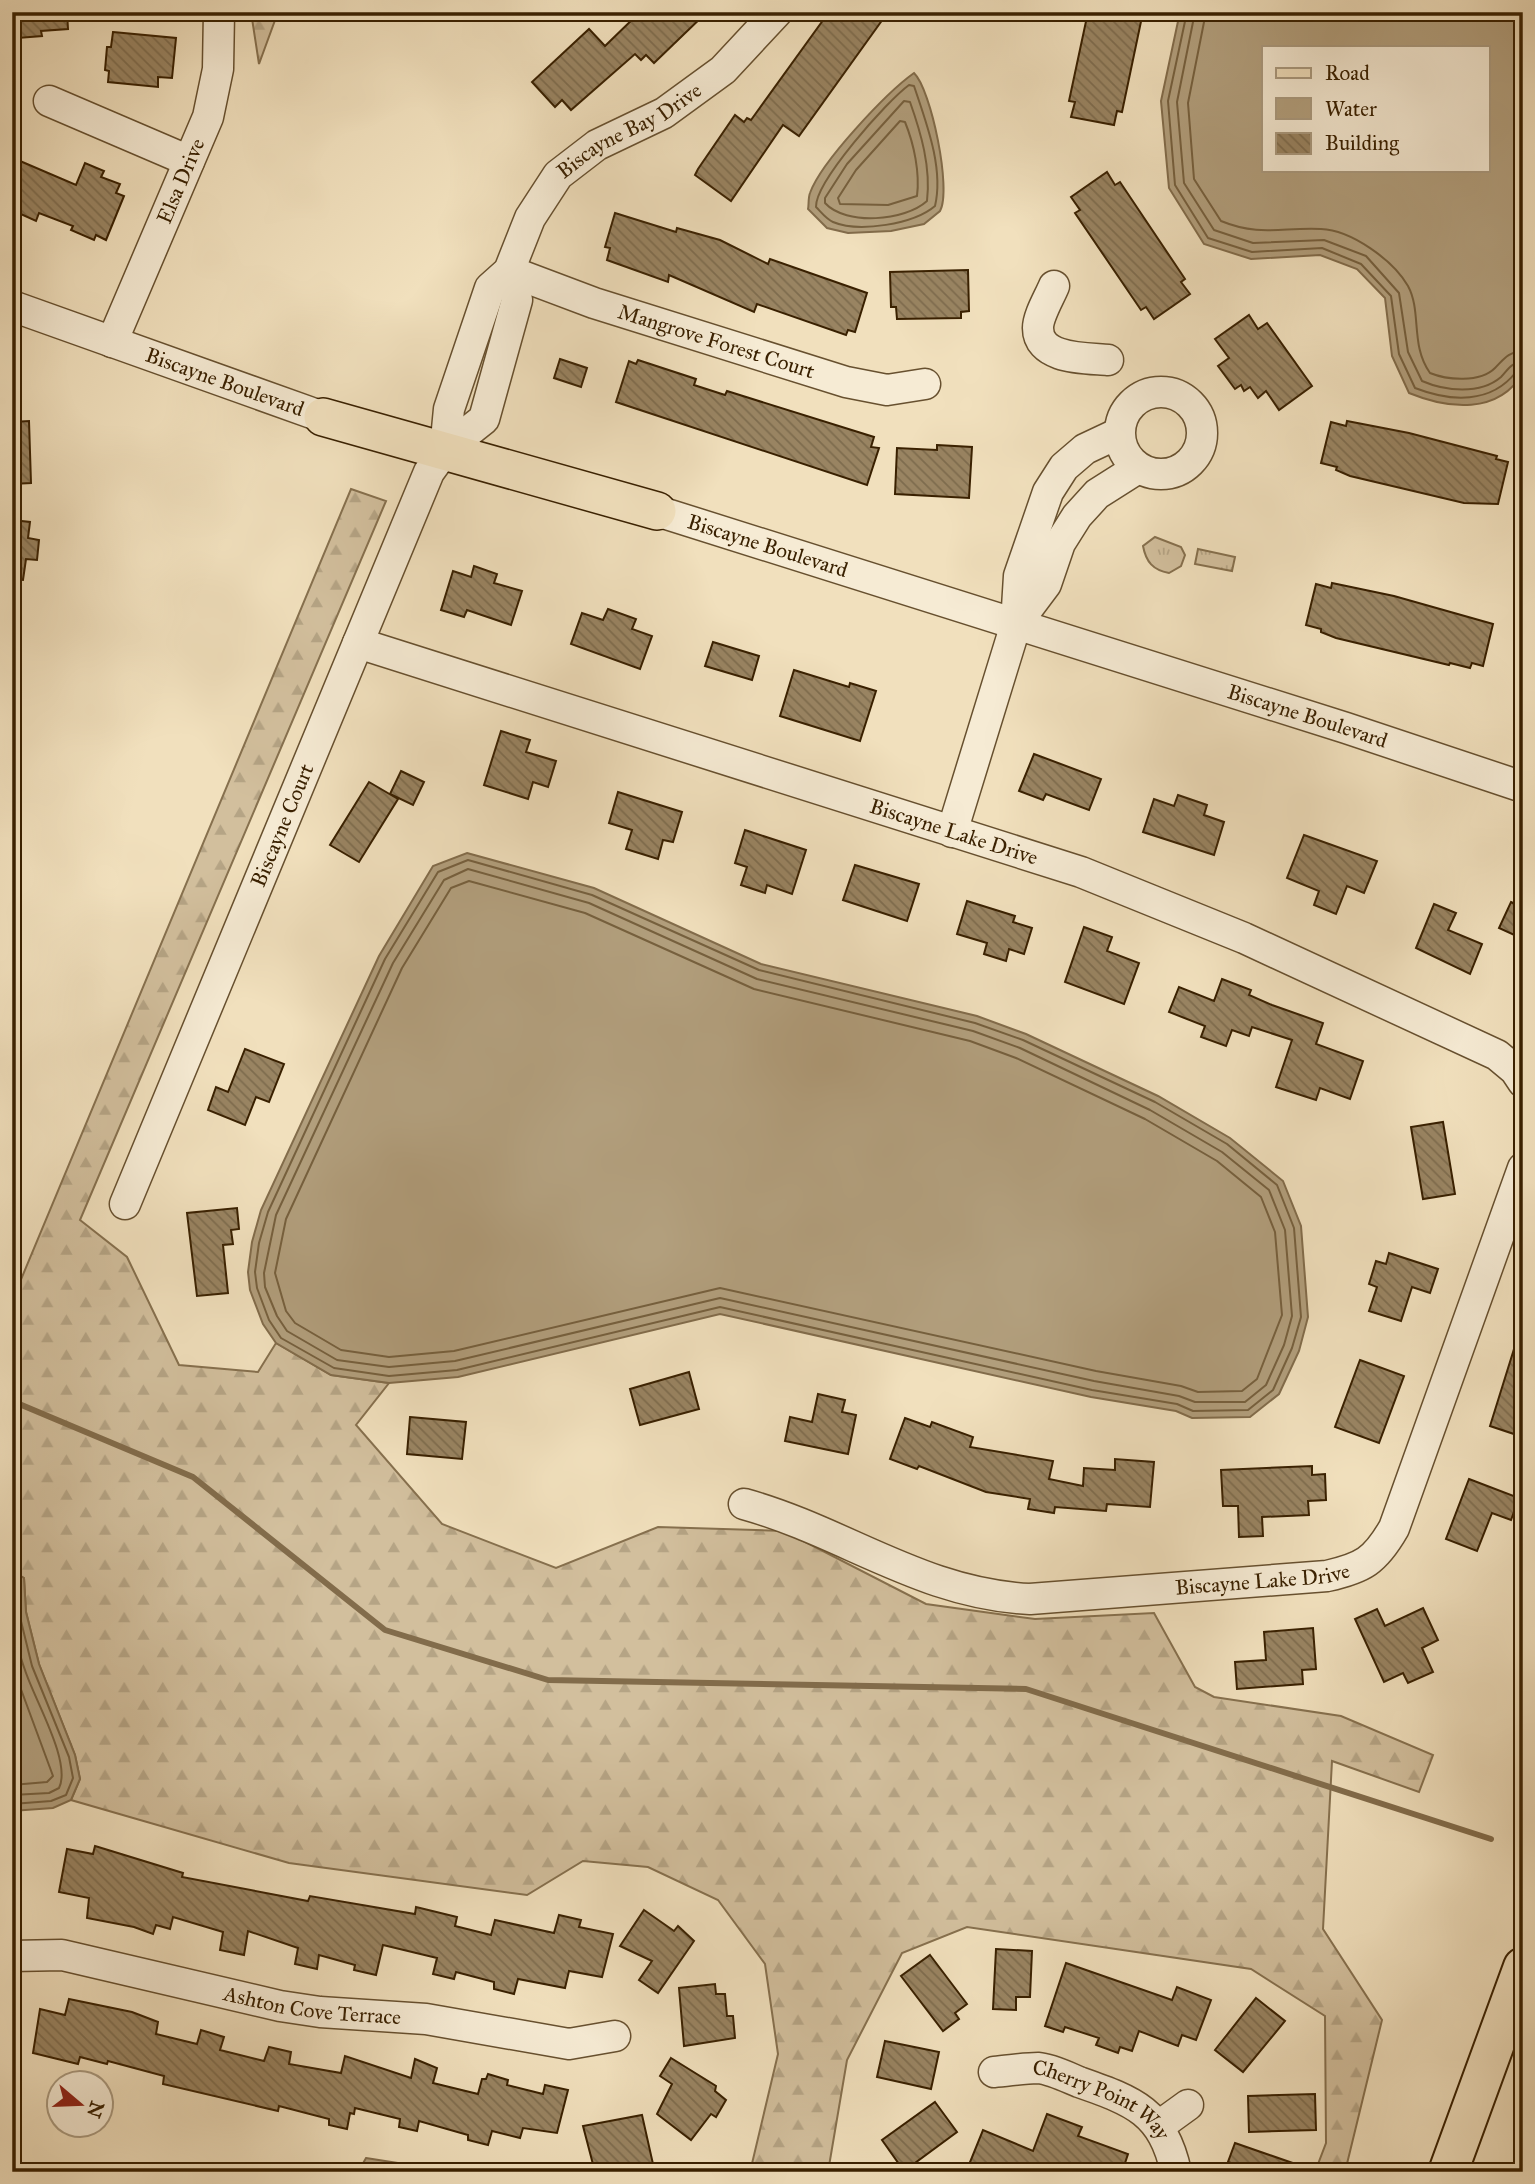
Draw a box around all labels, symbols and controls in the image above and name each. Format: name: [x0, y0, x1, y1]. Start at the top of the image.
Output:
legend: [1262, 46, 1490, 172]
text: Road: [1325, 60, 1370, 86]
street label: Biscayne Bay Drive: [552, 77, 707, 184]
text: Water: [1325, 96, 1377, 122]
text: Building: [1325, 130, 1399, 156]
street label: Elsa Drive: [151, 134, 210, 228]
street label: Mangrove Forest Court: [615, 298, 818, 385]
street label: Biscayne Boulevard: [142, 342, 308, 422]
street label: Biscayne Boulevard: [684, 508, 851, 583]
street label: Biscayne Boulevard: [1224, 678, 1391, 754]
street label: Biscayne Court: [245, 759, 320, 891]
street label: Biscayne Lake Drive: [866, 793, 1041, 871]
street label: Biscayne Lake Drive: [1174, 1558, 1353, 1601]
street label: Ashton Cove Terrace: [220, 1980, 402, 2030]
street label: Cherry Point Way: [1031, 2054, 1176, 2145]
north arrow: [46, 2068, 116, 2138]
text: N: [82, 2098, 109, 2121]

